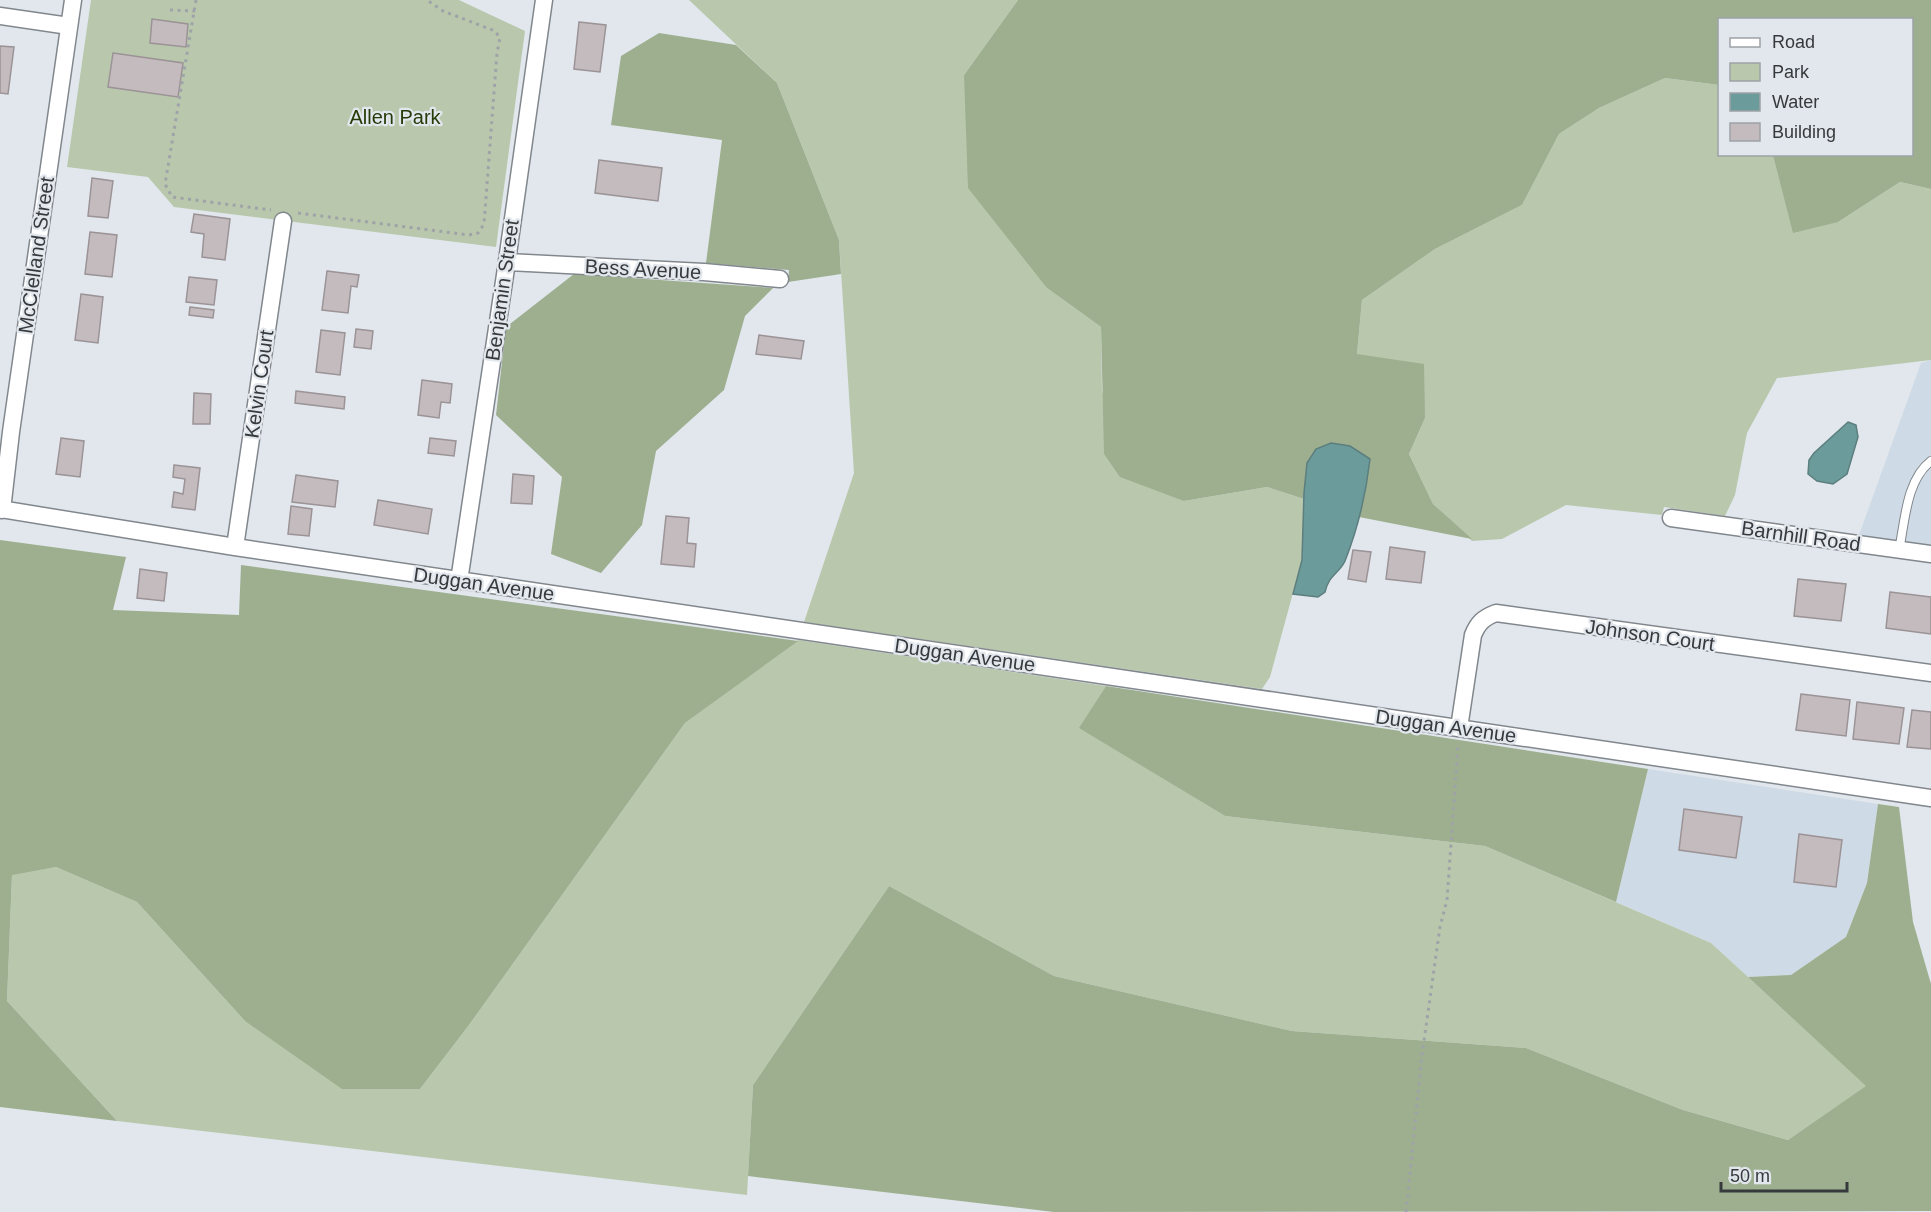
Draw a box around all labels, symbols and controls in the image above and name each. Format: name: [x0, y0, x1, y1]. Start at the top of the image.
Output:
legend: [1718, 18, 1913, 156]
text: Road: [1772, 32, 1815, 52]
text: Park: [1772, 62, 1810, 82]
text: Water: [1772, 92, 1819, 112]
park label: Allen Park: [349, 106, 442, 128]
text: Building: [1772, 122, 1836, 142]
street label: McClelland Street: [14, 175, 58, 335]
street label: Benjamin Street: [481, 218, 523, 362]
street label: Bess Avenue: [584, 255, 702, 283]
street label: Kelvin Court: [241, 328, 278, 439]
street label: Barnhill Road: [1740, 517, 1862, 555]
street label: Duggan Avenue: [412, 563, 556, 605]
street label: Johnson Court: [1584, 615, 1716, 655]
street label: Duggan Avenue: [893, 634, 1037, 676]
street label: Duggan Avenue: [1374, 705, 1518, 747]
scale bar: [1721, 1155, 1847, 1193]
text: 50 m: [1730, 1166, 1770, 1186]

